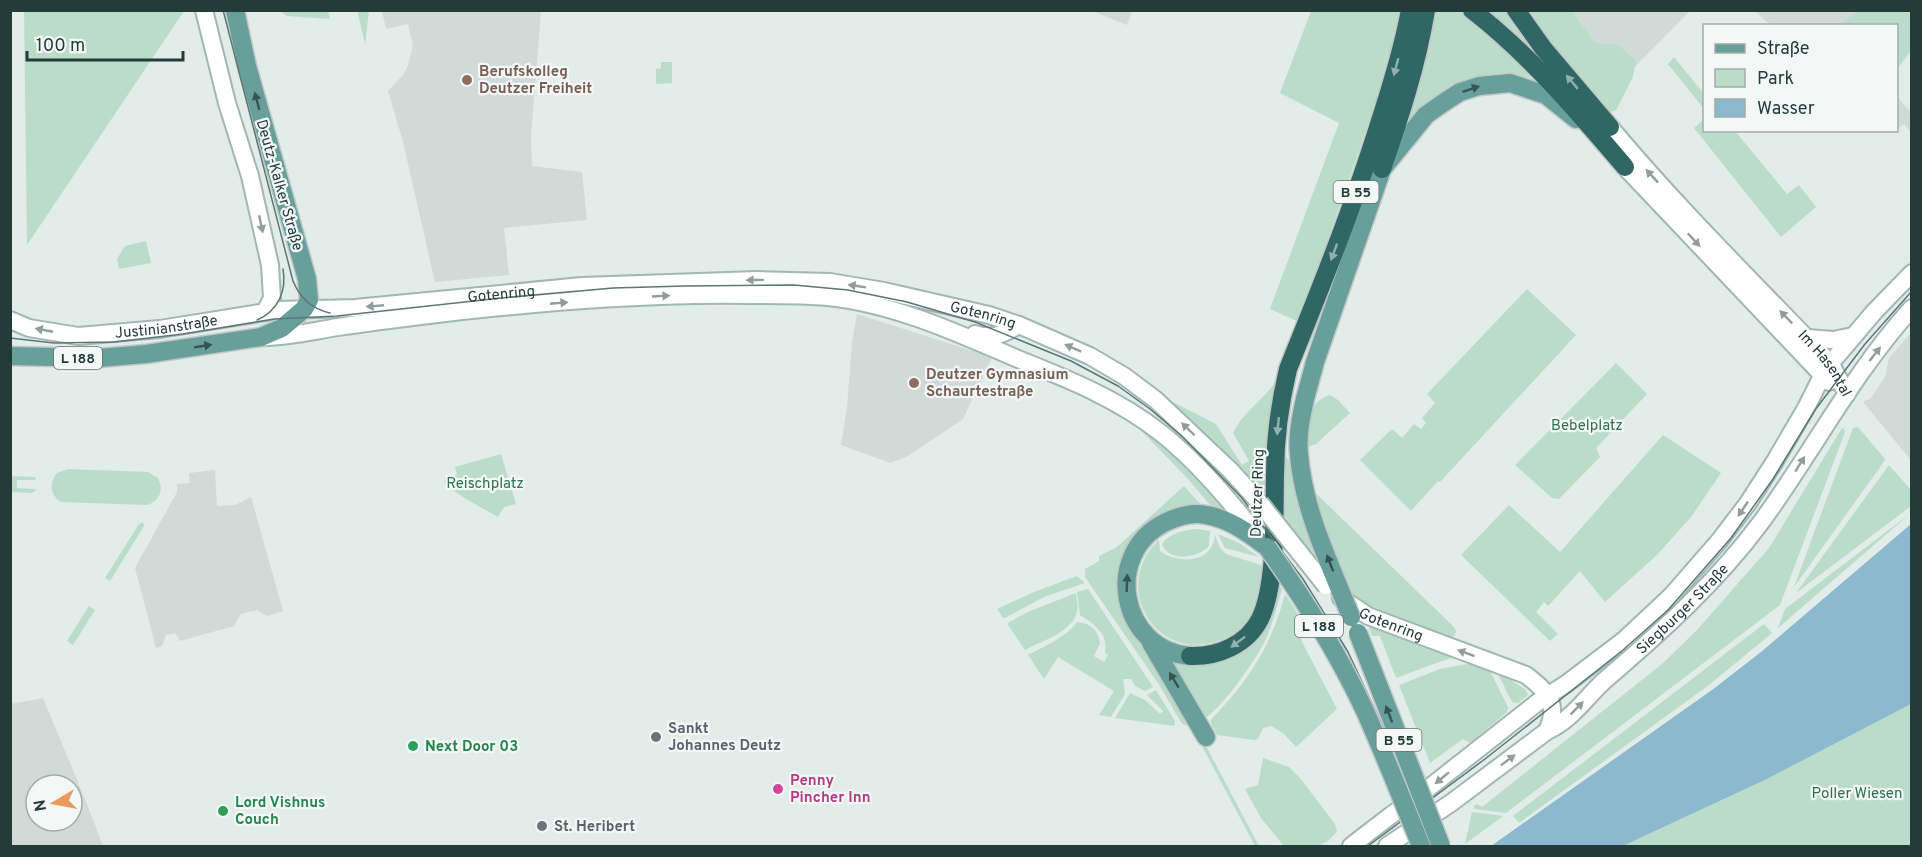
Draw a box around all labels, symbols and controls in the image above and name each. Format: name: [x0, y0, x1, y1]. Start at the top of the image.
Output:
scale bar: [27, 24, 183, 62]
legend: [1703, 24, 1898, 132]
text: 100 m: [36, 35, 85, 58]
text: Straße: [1757, 38, 1809, 61]
one-way arrow: [1391, 58, 1401, 76]
place label: Berufskolleg Deutzer Freiheit: [479, 63, 592, 99]
text: Park: [1757, 68, 1794, 91]
marker: Berufskolleg Deutzer Freiheit: [460, 73, 474, 87]
one-way arrow: [1566, 75, 1579, 90]
one-way arrow: [1462, 84, 1480, 93]
one-way arrow: [252, 92, 261, 110]
text: Wasser: [1757, 98, 1815, 121]
street label: Deutz-Kalker Straße: [251, 118, 306, 253]
one-way arrow: [1646, 169, 1659, 184]
road number: B 55: [1334, 181, 1378, 203]
one-way arrow: [257, 215, 266, 234]
one-way arrow: [1687, 232, 1700, 247]
one-way arrow: [1329, 243, 1339, 261]
one-way arrow: [746, 275, 765, 285]
one-way arrow: [847, 282, 866, 291]
street label: Gotenring: [467, 283, 536, 308]
one-way arrow: [651, 292, 670, 301]
one-way arrow: [550, 298, 569, 308]
street label: Gotenring: [948, 298, 1018, 334]
one-way arrow: [365, 301, 384, 311]
one-way arrow: [1780, 311, 1794, 325]
street label: Justinianstraße: [114, 312, 219, 344]
one-way arrow: [34, 325, 53, 334]
street label: Im Hasental: [1793, 327, 1855, 401]
one-way arrow: [194, 341, 213, 350]
one-way arrow: [1064, 343, 1082, 352]
one-way arrow: [1869, 346, 1882, 362]
road number: L 188: [54, 347, 102, 369]
place label: Deutzer Gymnasium Schaurtestraße: [926, 366, 1069, 402]
marker: Deutzer Gymnasium Schaurtestraße: [907, 376, 921, 390]
one-way arrow: [1273, 417, 1283, 436]
park label: Bebelplatz: [1551, 417, 1623, 436]
one-way arrow: [1181, 423, 1196, 436]
street label: Deutzer Ring: [1247, 449, 1270, 537]
one-way arrow: [1795, 456, 1806, 472]
park label: Reischplatz: [446, 475, 524, 494]
one-way arrow: [1737, 501, 1749, 517]
one-way arrow: [1325, 554, 1334, 572]
street label: Siegburger Straße: [1633, 561, 1734, 659]
one-way arrow: [1122, 574, 1132, 593]
street label: Gotenring: [1354, 604, 1425, 647]
road number: L 188: [1295, 615, 1343, 637]
one-way arrow: [1230, 636, 1245, 648]
one-way arrow: [1457, 647, 1475, 657]
one-way arrow: [1168, 672, 1179, 688]
one-way arrow: [1569, 702, 1583, 716]
one-way arrow: [1384, 705, 1393, 723]
place label: Sankt Johannes Deutz: [668, 720, 781, 756]
road number: B 55: [1376, 729, 1422, 751]
marker: Sankt Johannes Deutz: [649, 730, 663, 744]
place label: Next Door 03: [425, 738, 518, 757]
marker: Next Door 03: [406, 739, 420, 753]
one-way arrow: [1501, 754, 1516, 766]
place label: Penny Pincher Inn: [790, 772, 871, 808]
one-way arrow: [1434, 772, 1449, 784]
north arrow: [24, 773, 84, 833]
marker: Penny Pincher Inn: [771, 782, 785, 796]
park label: Poller Wiesen: [1812, 785, 1902, 804]
place label: Lord Vishnus Couch: [235, 794, 326, 830]
text: N: [30, 798, 52, 813]
marker: Lord Vishnus Couch: [216, 804, 230, 818]
place label: St. Heribert: [554, 818, 635, 837]
marker: St. Heribert: [535, 819, 549, 833]

